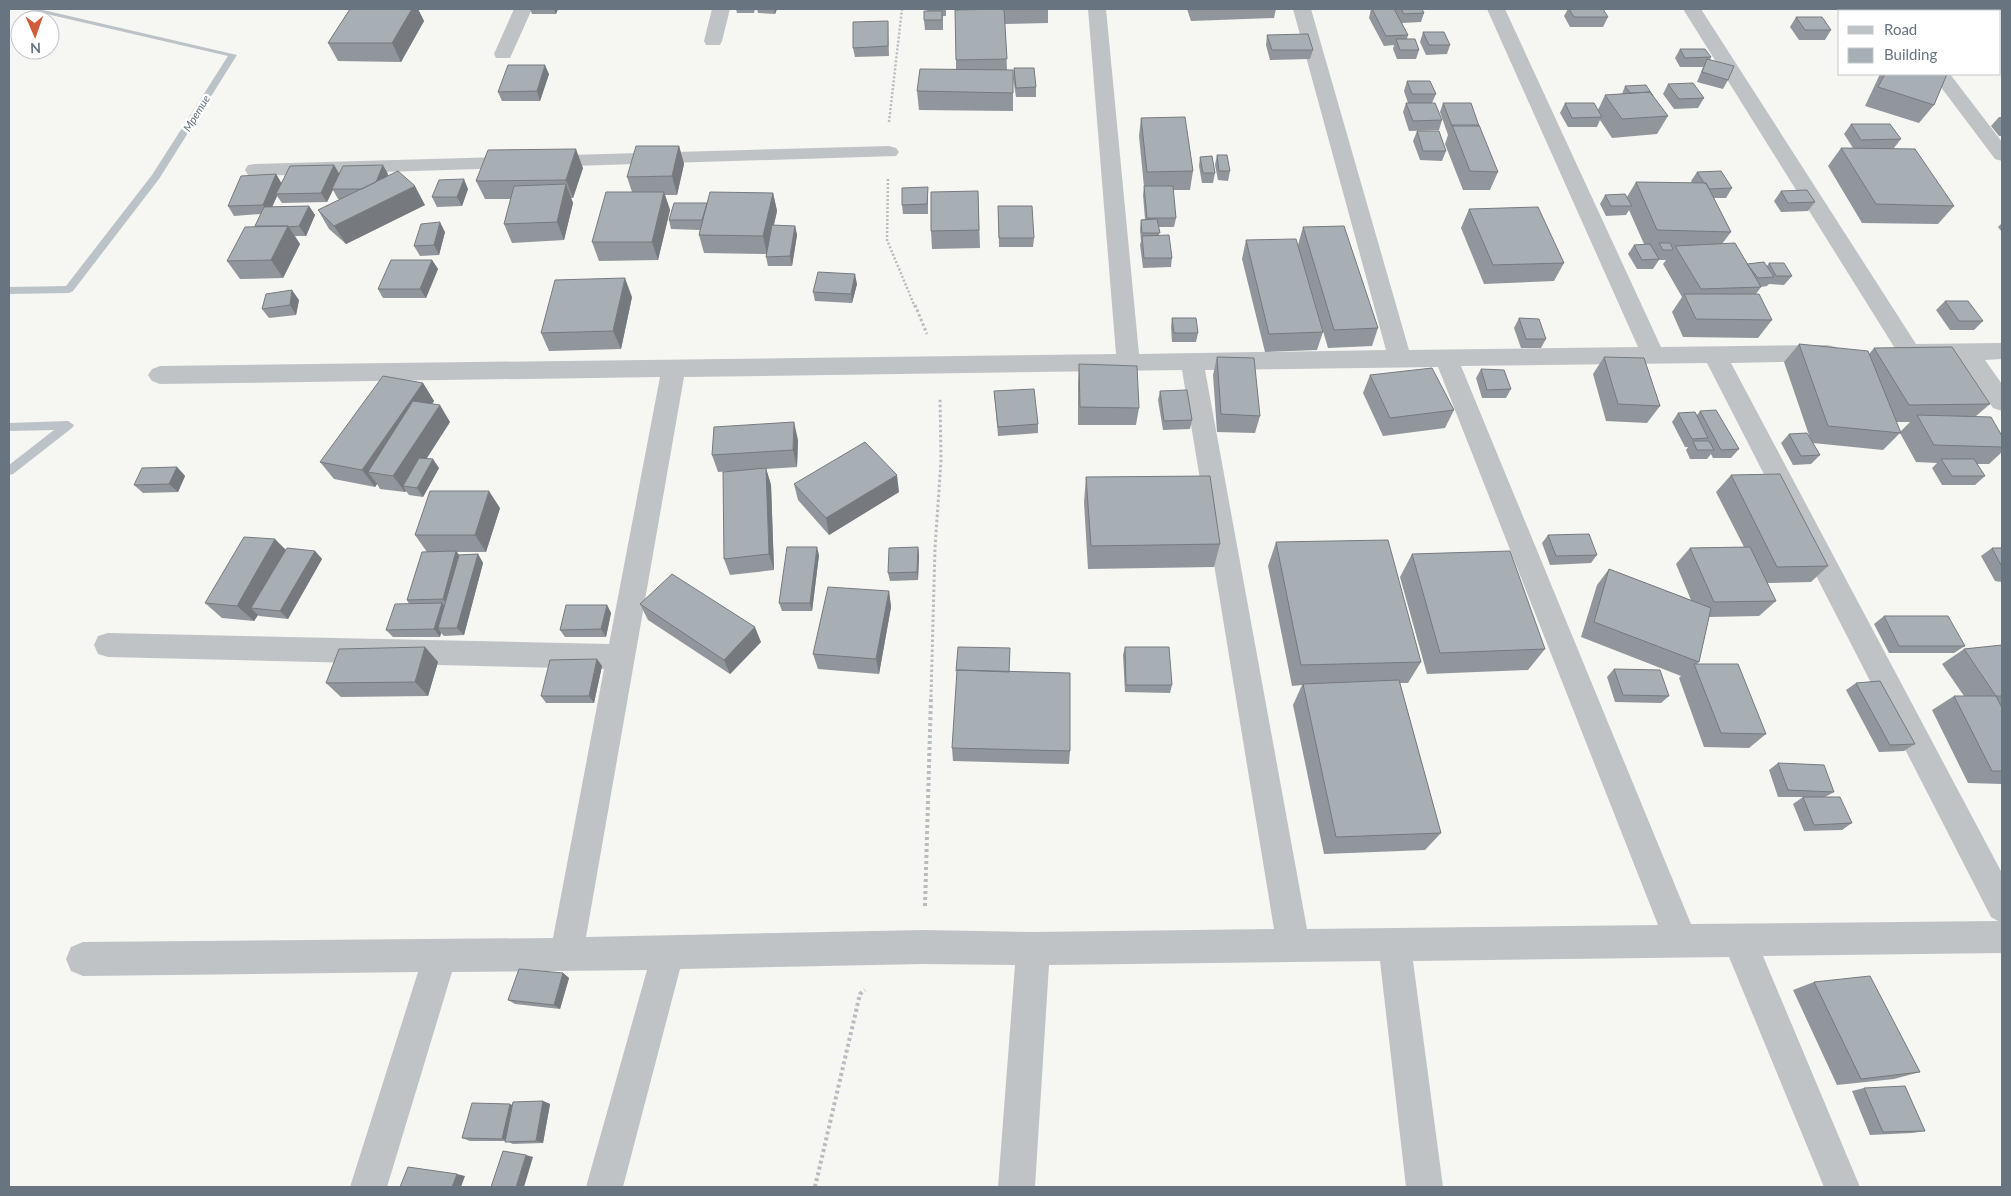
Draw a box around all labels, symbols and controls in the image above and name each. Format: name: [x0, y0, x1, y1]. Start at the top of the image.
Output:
north arrow: [10, 10, 60, 60]
legend: [1838, 10, 2001, 75]
text: Road: [1884, 20, 1917, 38]
text: N: [30, 40, 41, 57]
text: Building: [1884, 45, 1937, 63]
water label: Mpemue: [180, 92, 212, 134]

